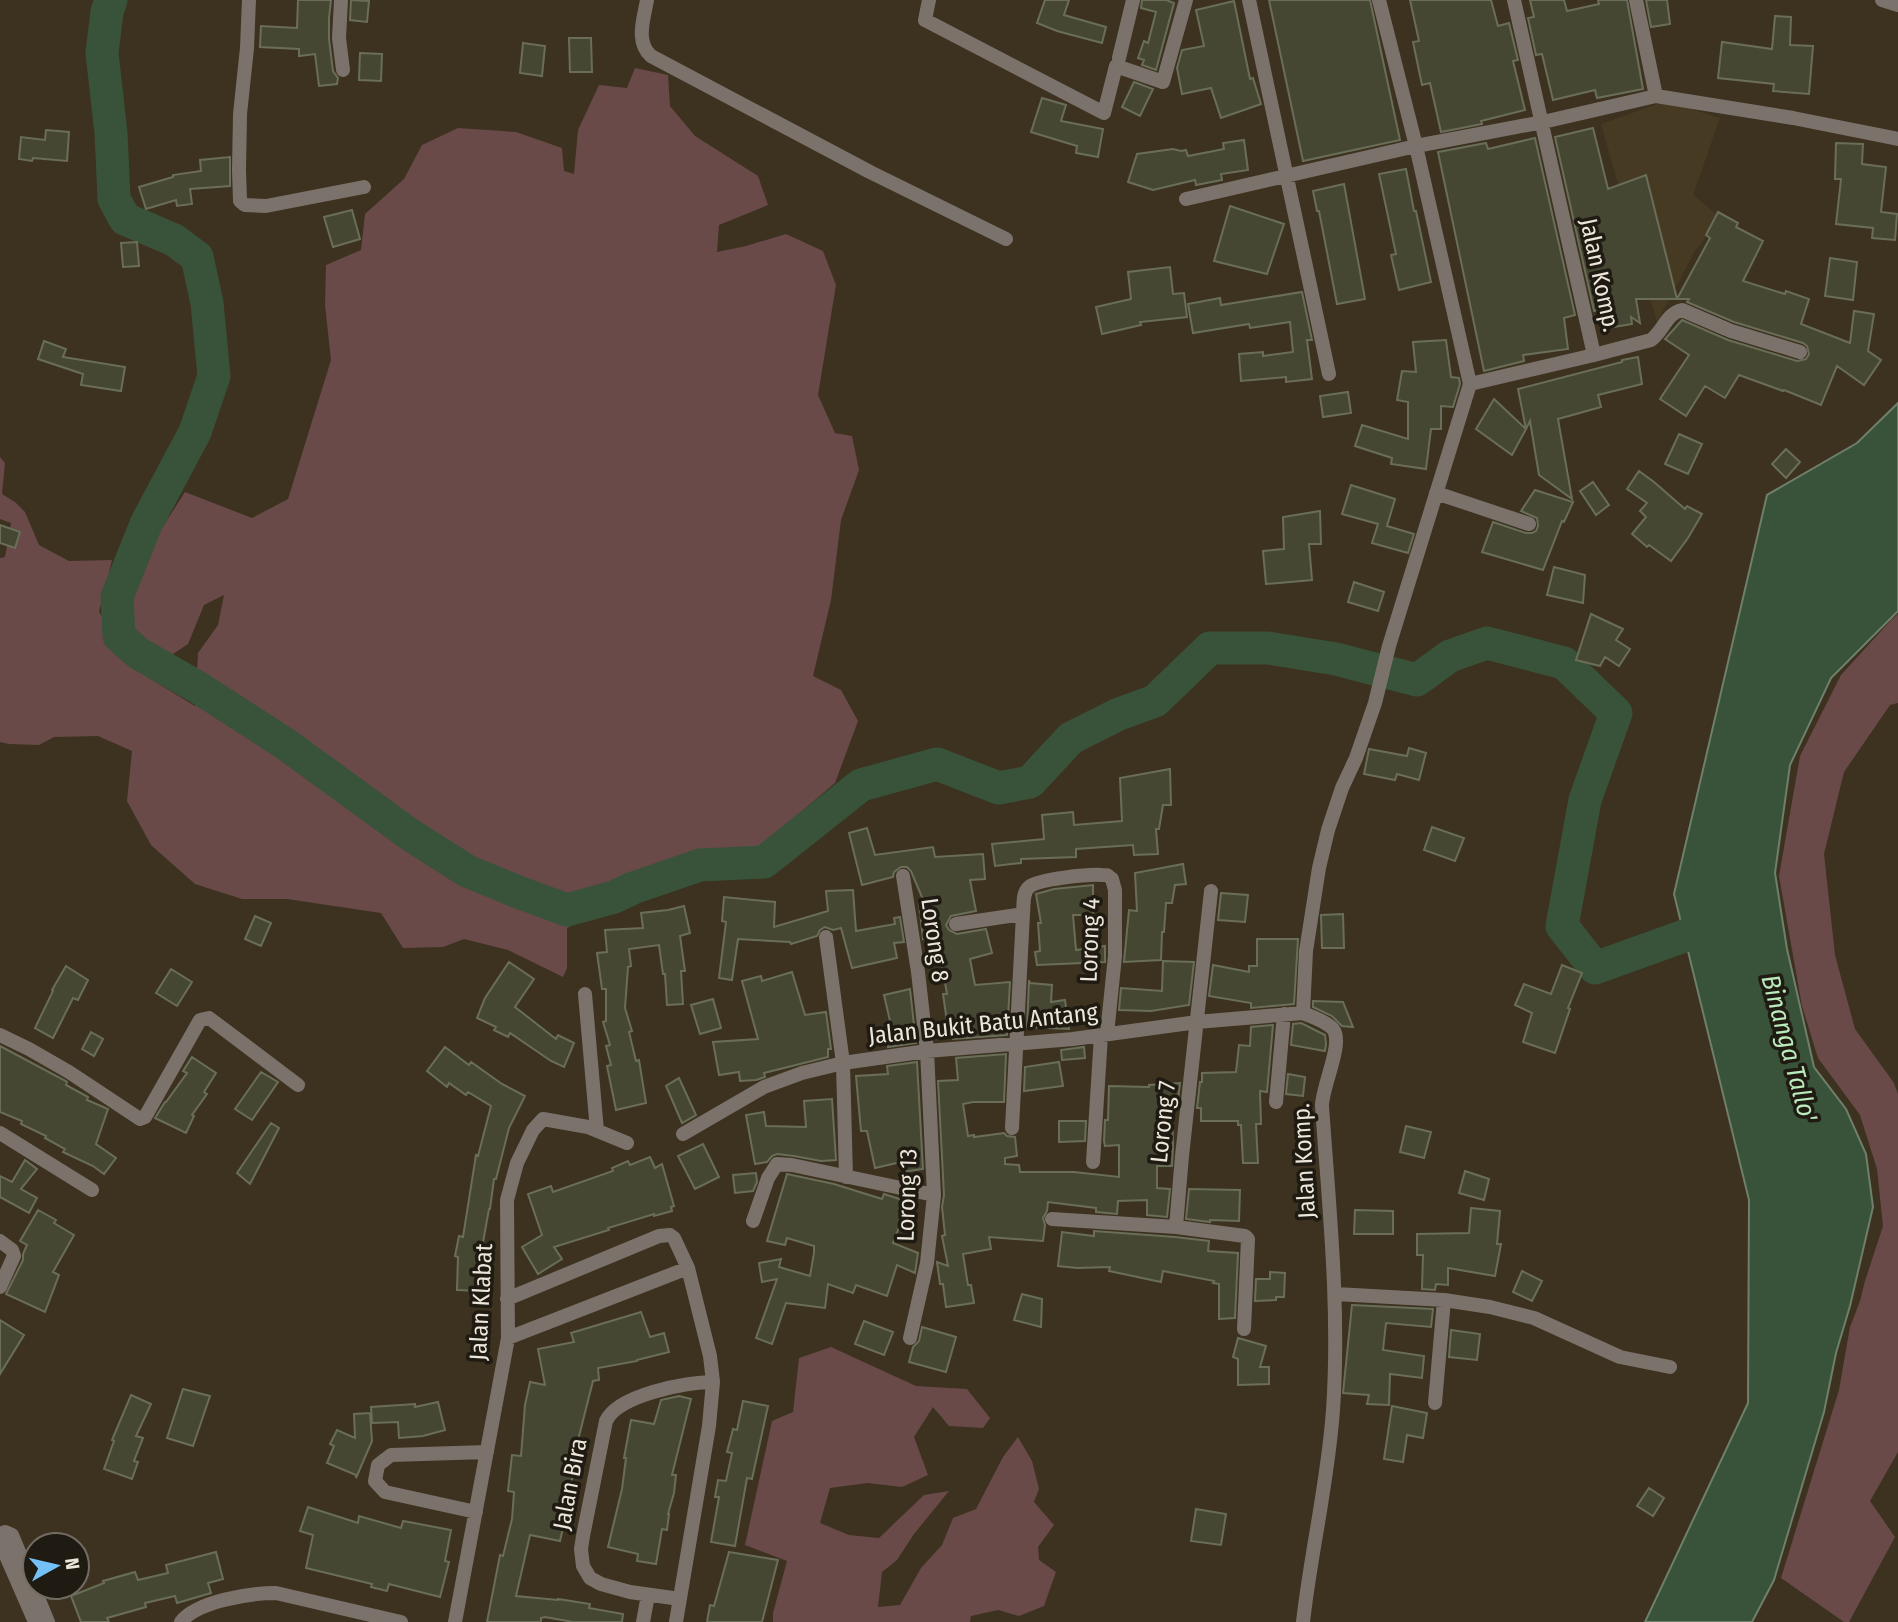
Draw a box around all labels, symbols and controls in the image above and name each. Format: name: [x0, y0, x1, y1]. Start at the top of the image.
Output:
street label: Jalan Komp.: [1574, 216, 1626, 334]
street label: Lorong 8: [915, 896, 955, 984]
street label: Lorong 4: [1075, 897, 1105, 983]
water label: Binanga Tallo': [1755, 971, 1824, 1126]
street label: Jalan Bukit Batu Antang: [867, 998, 1100, 1050]
street label: Lorong 7: [1145, 1079, 1181, 1164]
street label: Jalan Komp.: [1287, 1103, 1321, 1219]
street label: Lorong 13: [891, 1148, 923, 1242]
street label: Jalan Klabat: [464, 1243, 498, 1361]
street label: Jalan Bira: [547, 1436, 593, 1532]
north arrow: [21, 1531, 91, 1601]
text: N: [60, 1556, 85, 1571]

